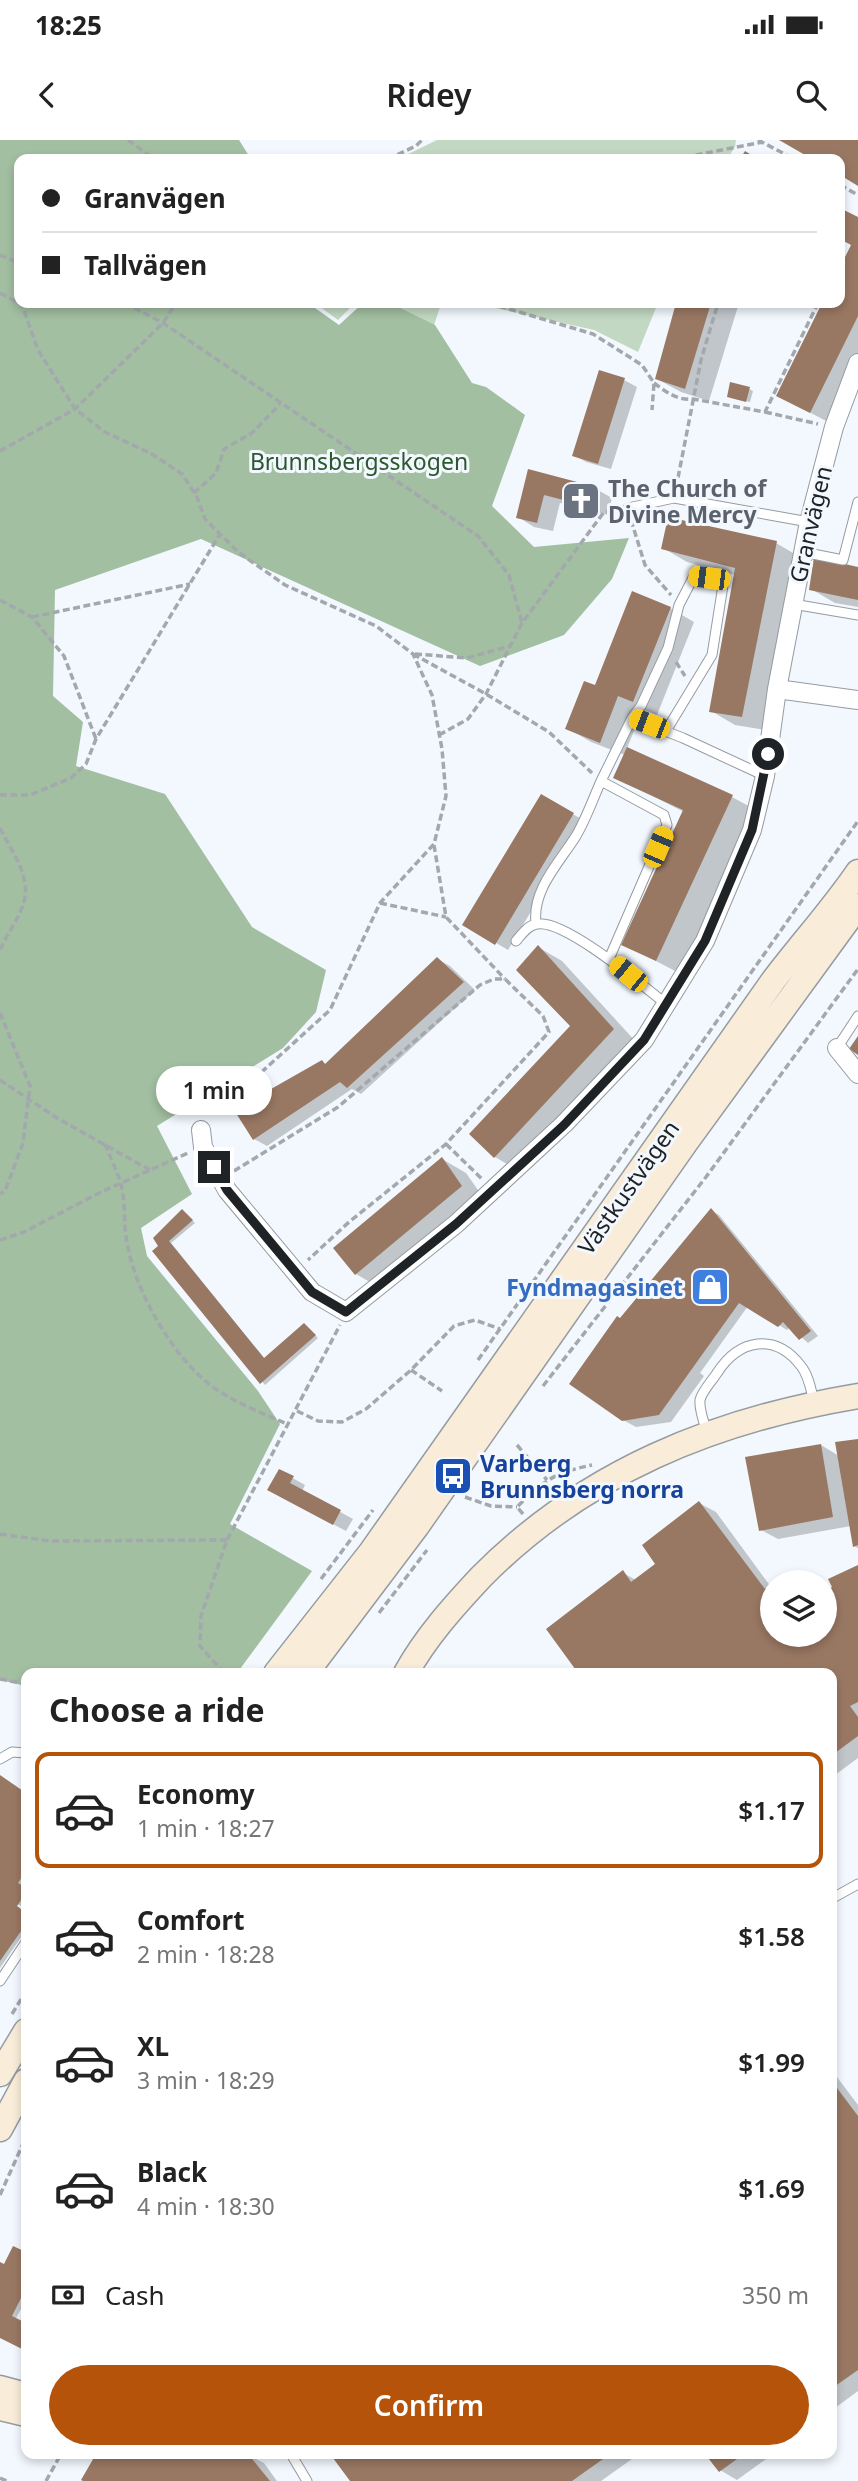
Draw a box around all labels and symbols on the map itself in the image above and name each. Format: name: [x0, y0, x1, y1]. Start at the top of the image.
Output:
park label: Brunnsbergsskogen: [250, 445, 468, 477]
street label: Granvägen: [781, 463, 839, 585]
place label: The Church of Divine Mercy: [608, 472, 768, 530]
church icon: The Church of Divine Mercy: [560, 480, 602, 522]
car: [687, 565, 732, 591]
car: [626, 707, 673, 741]
route start: [752, 738, 784, 770]
car: [641, 824, 676, 870]
car: [606, 953, 651, 995]
callout: 1 min: [156, 1066, 272, 1114]
street label: Västkustvägen: [570, 1113, 686, 1261]
route end: [198, 1151, 230, 1183]
shop icon: Fyndmagasinet: [689, 1266, 731, 1308]
place label: Fyndmagasinet: [506, 1271, 683, 1303]
place label: Varberg Brunnsberg norra: [480, 1447, 684, 1505]
bus stop icon: Varberg Brunnsberg norra: [432, 1455, 474, 1497]

